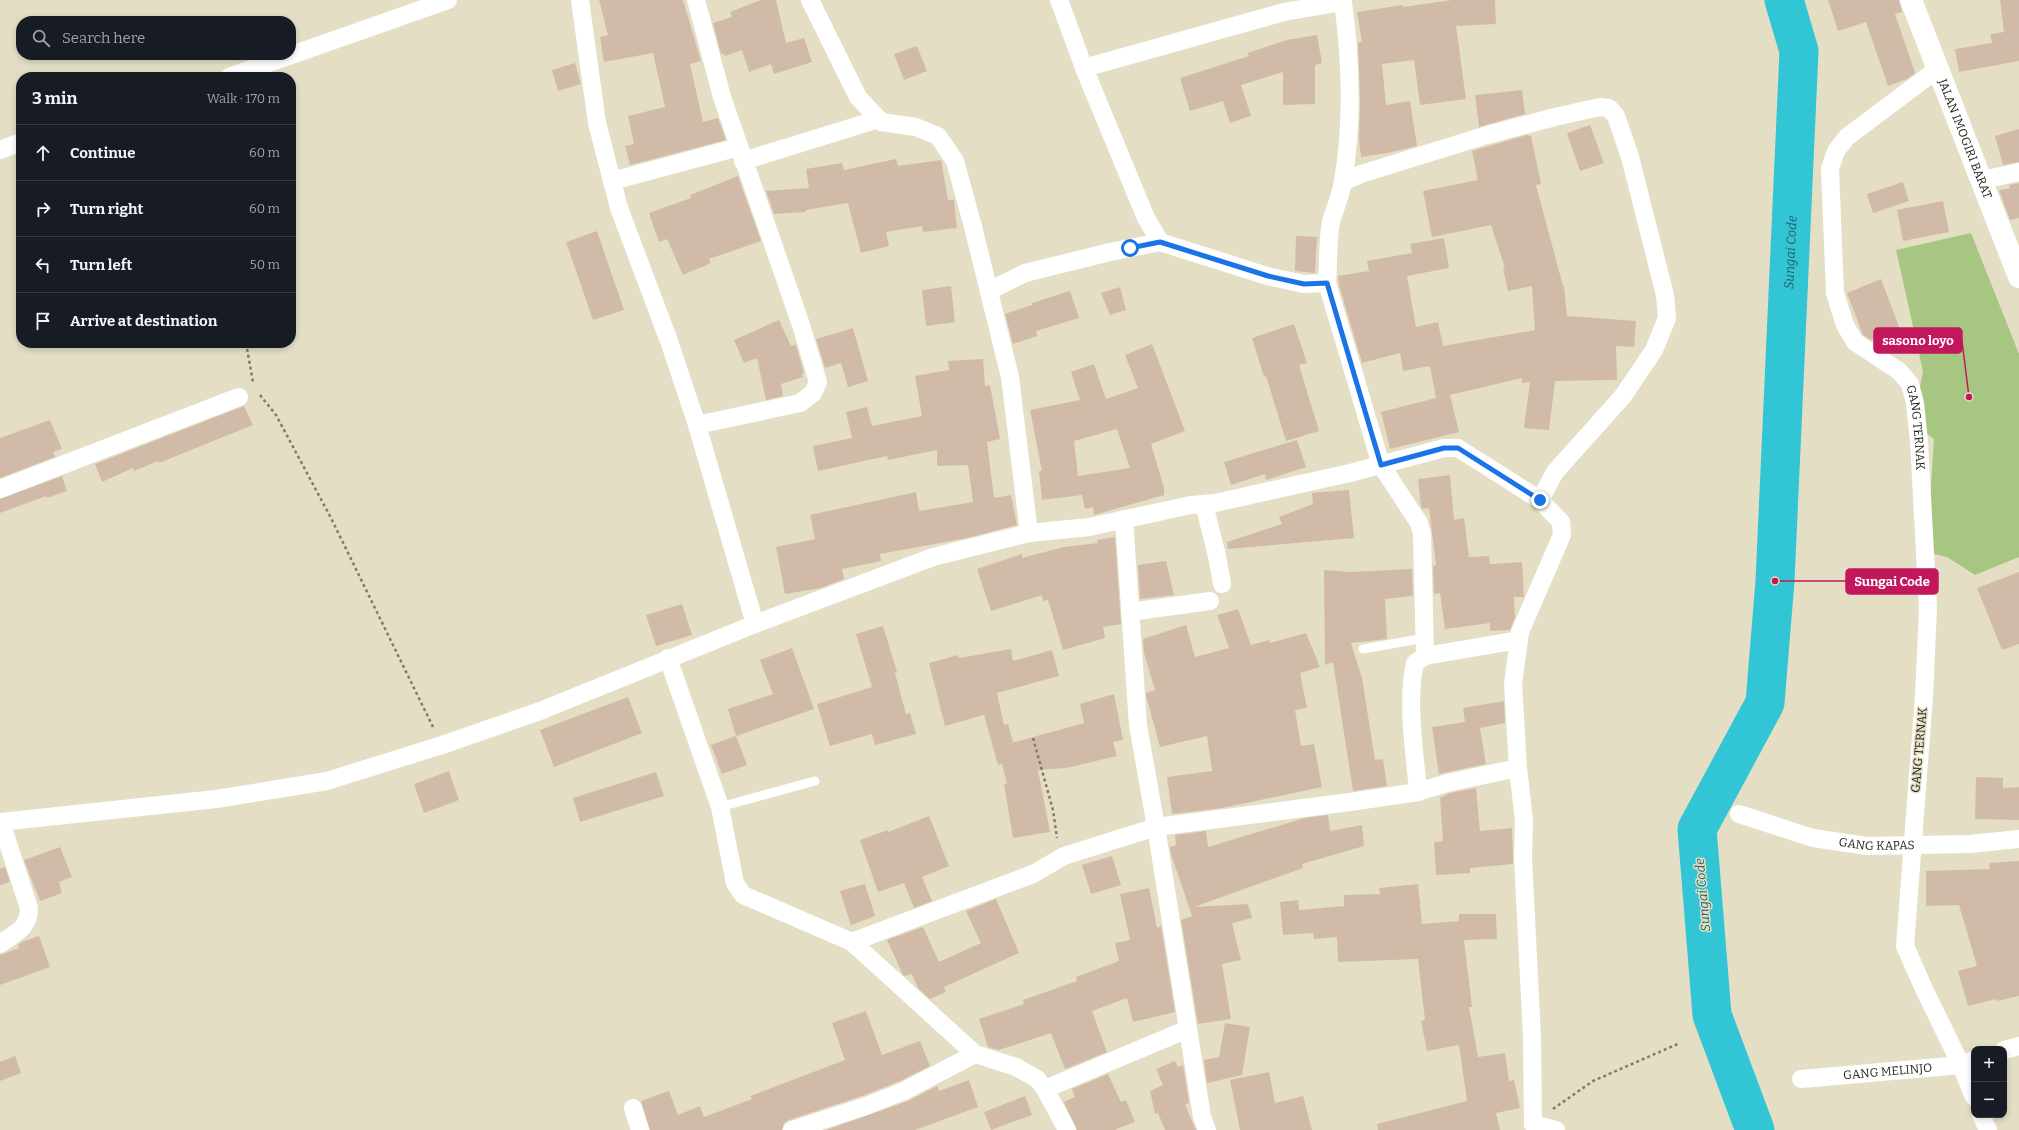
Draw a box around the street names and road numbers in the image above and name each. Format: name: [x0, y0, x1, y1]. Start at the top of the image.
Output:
street label: JALAN IMOGIRI BARAT: [1935, 76, 1995, 201]
street label: GANG TERNAK: [1904, 383, 1928, 471]
street label: GANG TERNAK: [1908, 706, 1930, 793]
street label: GANG KAPAS: [1838, 835, 1915, 853]
street label: GANG MELINJO: [1843, 1061, 1933, 1082]

